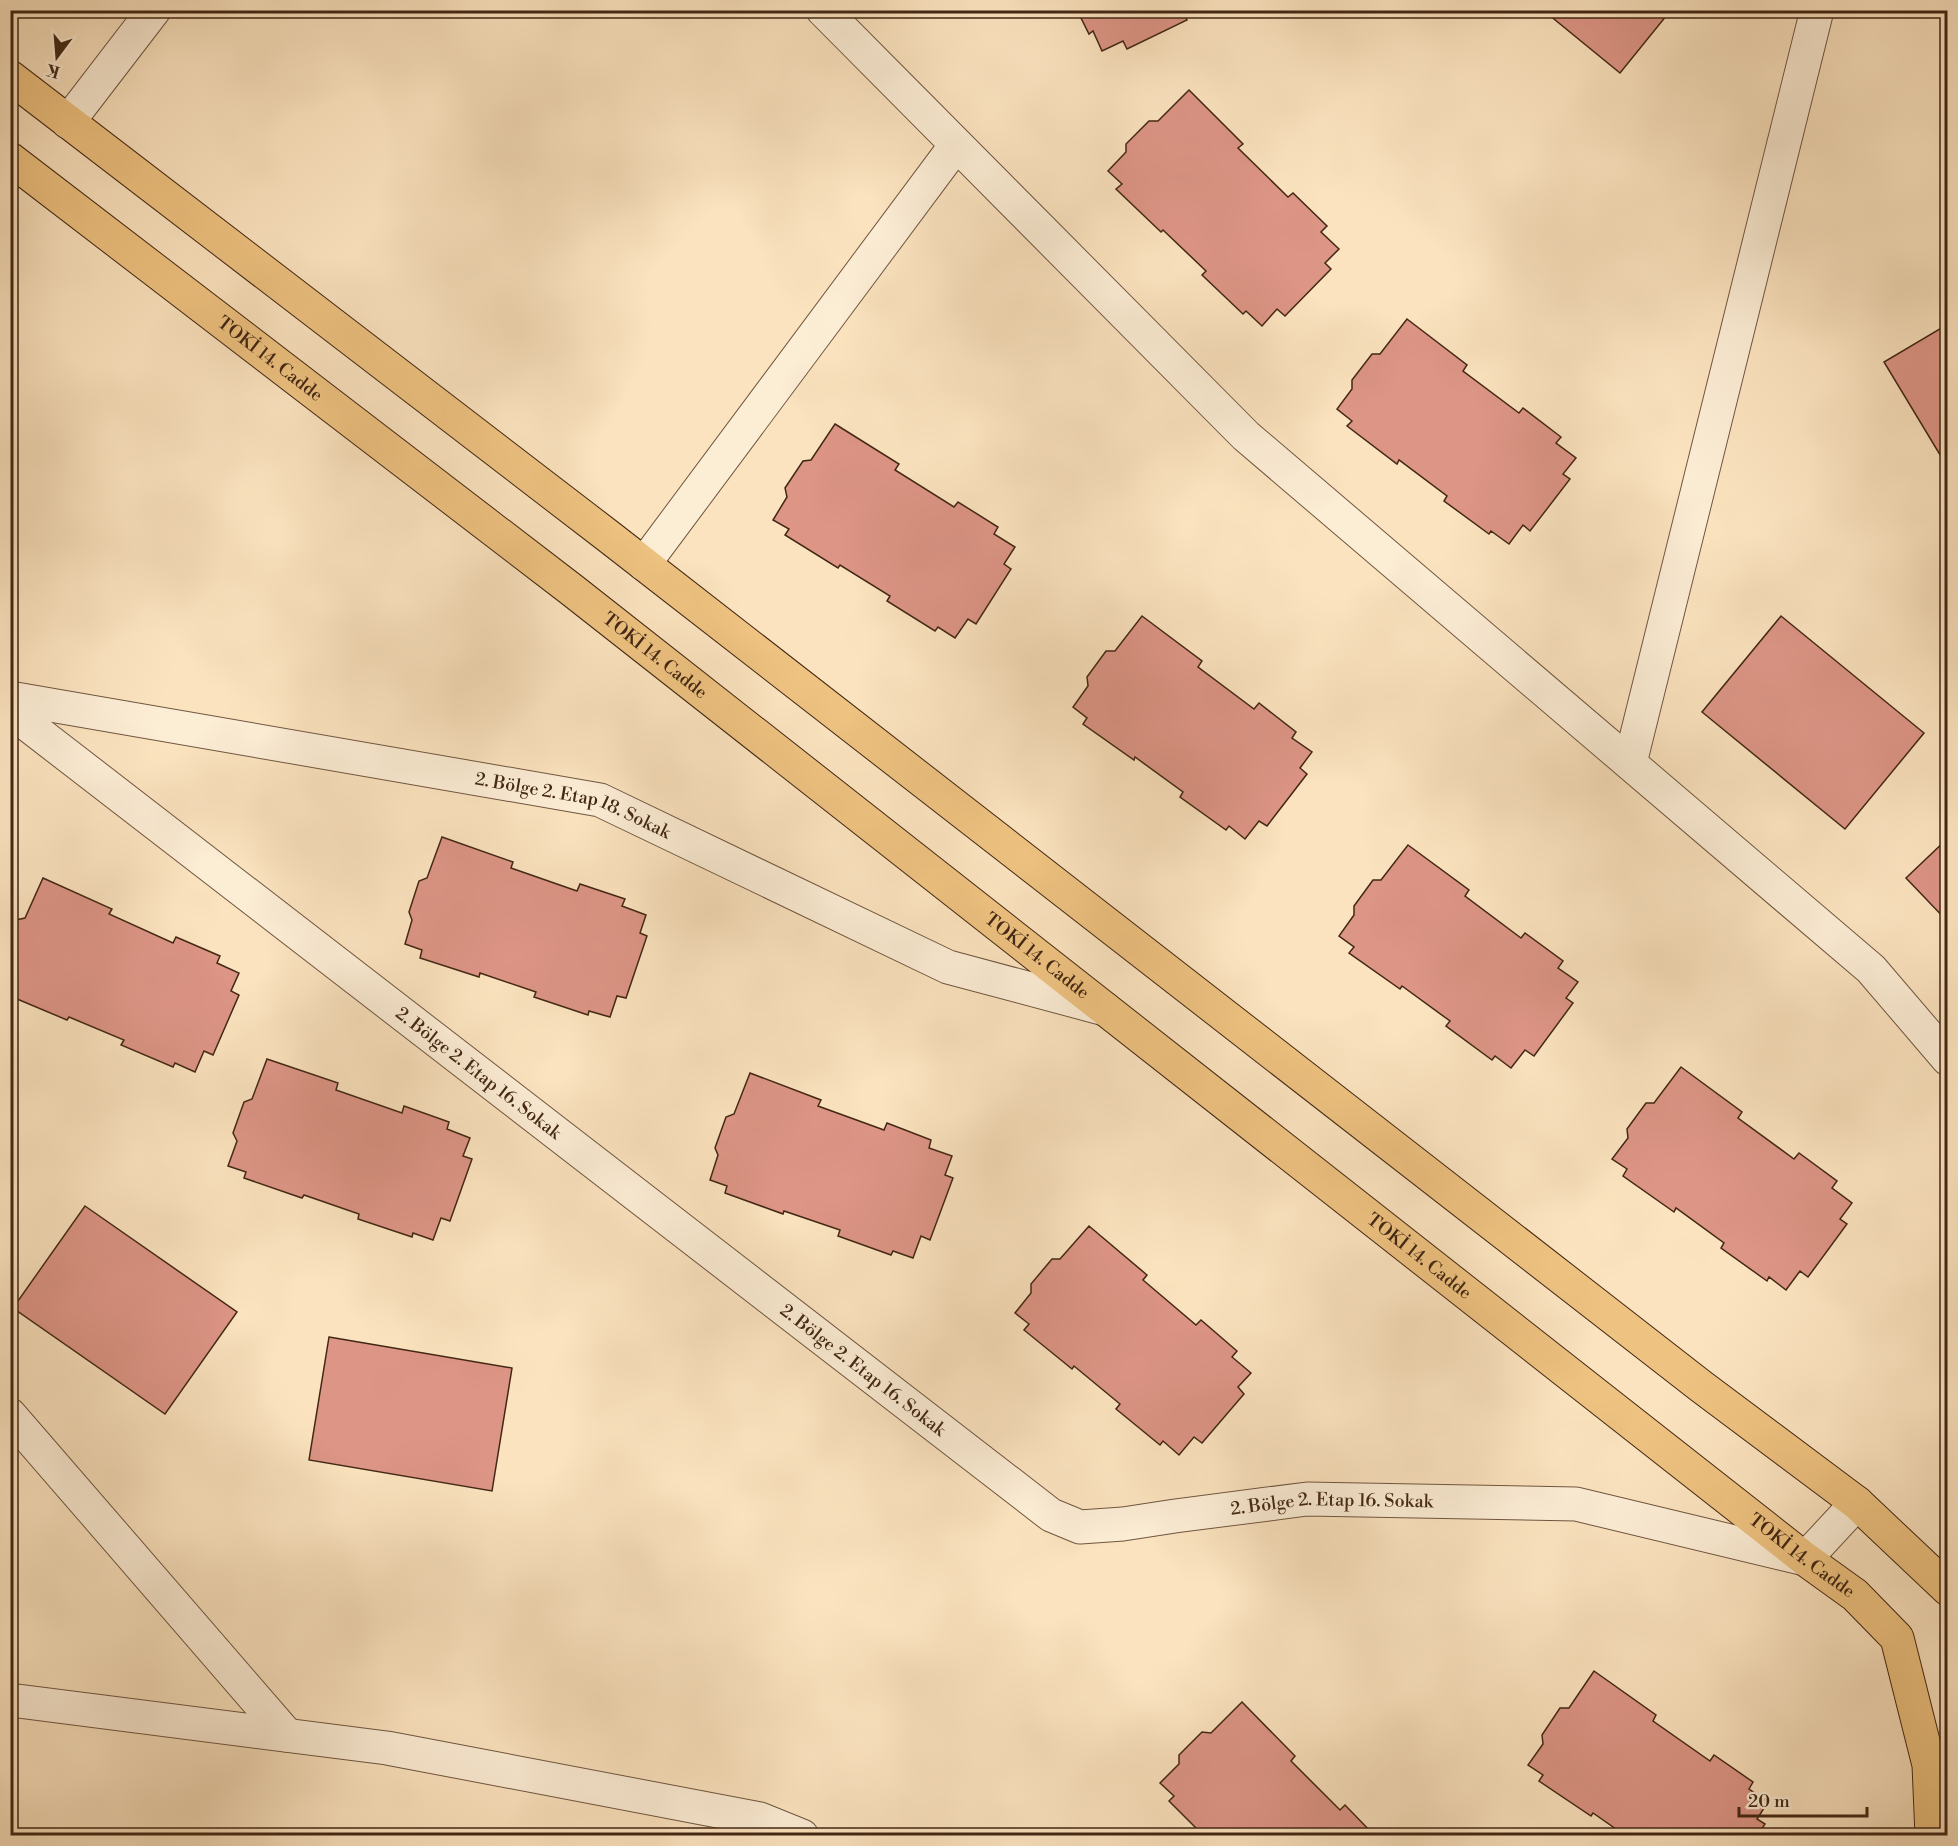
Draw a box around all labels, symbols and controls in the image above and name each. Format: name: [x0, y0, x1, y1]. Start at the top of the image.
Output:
north arrow: [27, 27, 87, 87]
text: K: [43, 59, 62, 82]
street label: TOKİ 14. Cadde: [213, 311, 327, 407]
street label: TOKİ 14. Cadde: [598, 607, 712, 704]
street label: 2. Bölge 2. Etap 18. Sokak: [473, 768, 676, 845]
street label: TOKİ 14. Cadde: [980, 908, 1094, 1004]
street label: 2. Bölge 2. Etap 16. Sokak: [391, 1002, 567, 1145]
street label: TOKİ 14. Cadde: [1362, 1208, 1476, 1305]
street label: 2. Bölge 2. Etap 16. Sokak: [775, 1299, 952, 1443]
street label: 2. Bölge 2. Etap 16. Sokak: [1229, 1488, 1435, 1521]
street label: TOKİ 14. Cadde: [1744, 1508, 1859, 1603]
scale bar: [1739, 1780, 1866, 1818]
text: 20 m: [1748, 1790, 1790, 1813]

